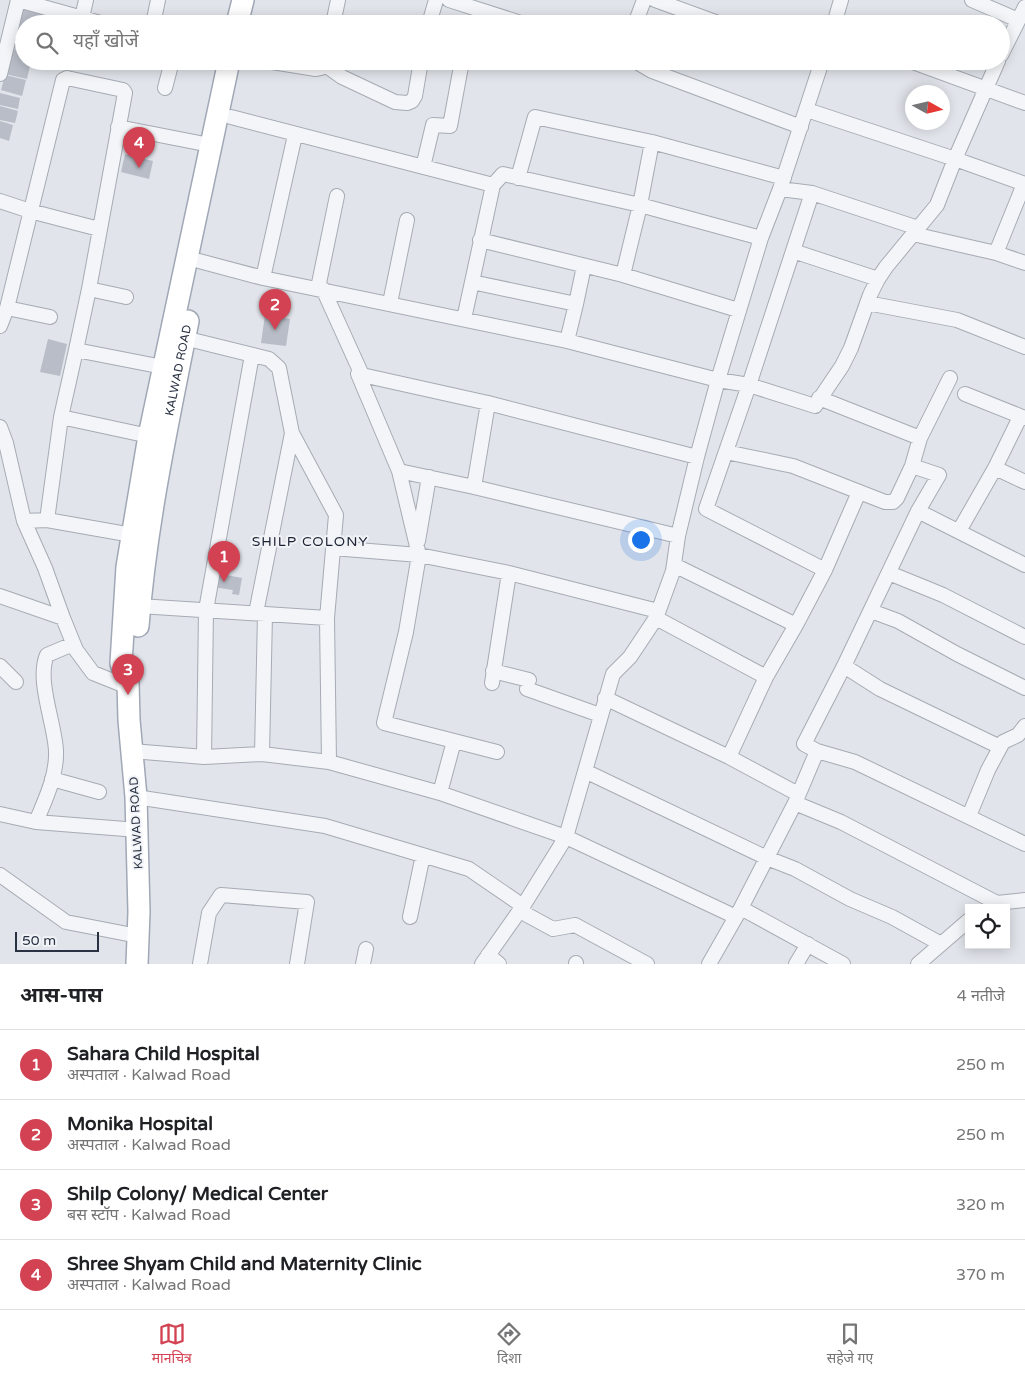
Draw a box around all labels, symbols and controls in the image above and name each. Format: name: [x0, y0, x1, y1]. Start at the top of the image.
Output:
search box: [15, 15, 1010, 70]
icon: search: [33, 29, 61, 57]
text: यहाँ खोजें: [73, 30, 139, 52]
north arrow: [905, 85, 950, 130]
pin: 4: [123, 127, 155, 168]
pin: 2: [259, 289, 291, 330]
street label: KALWAD ROAD: [162, 324, 194, 417]
your location: [628, 527, 654, 553]
district label: SHILP COLONY: [252, 533, 368, 550]
pin: 1: [208, 541, 240, 582]
pin: 3: [112, 654, 144, 695]
street label: KALWAD ROAD: [127, 776, 145, 870]
map controls: [965, 904, 1010, 949]
button: locate: [965, 904, 1010, 949]
scale bar: [15, 929, 99, 952]
text: 50 m: [22, 932, 56, 949]
text: आस-पास: [20, 983, 103, 1008]
text: 4 नतीजे: [957, 986, 1005, 1006]
text: Sahara Child Hospital: [67, 1043, 260, 1065]
text: 1: [31, 1055, 41, 1075]
text: 250 m: [956, 1055, 1005, 1075]
text: अस्पताल · Kalwad Road: [67, 1065, 231, 1085]
text: Monika Hospital: [67, 1113, 213, 1135]
text: 2: [31, 1125, 41, 1145]
text: 250 m: [956, 1125, 1005, 1145]
text: अस्पताल · Kalwad Road: [67, 1135, 231, 1155]
text: Shilp Colony/ Medical Center: [67, 1183, 328, 1205]
text: 3: [31, 1195, 41, 1215]
text: 320 m: [956, 1195, 1005, 1215]
text: बस स्टॉप · Kalwad Road: [67, 1205, 231, 1225]
text: Shree Shyam Child and Maternity Clinic: [67, 1253, 422, 1275]
text: 4: [31, 1265, 41, 1285]
text: 370 m: [956, 1265, 1005, 1285]
text: अस्पताल · Kalwad Road: [67, 1275, 231, 1295]
tab: मानचित्र: [152, 1320, 192, 1369]
tab: दिशा: [495, 1320, 523, 1369]
tab: सहेजे गए: [827, 1320, 873, 1369]

